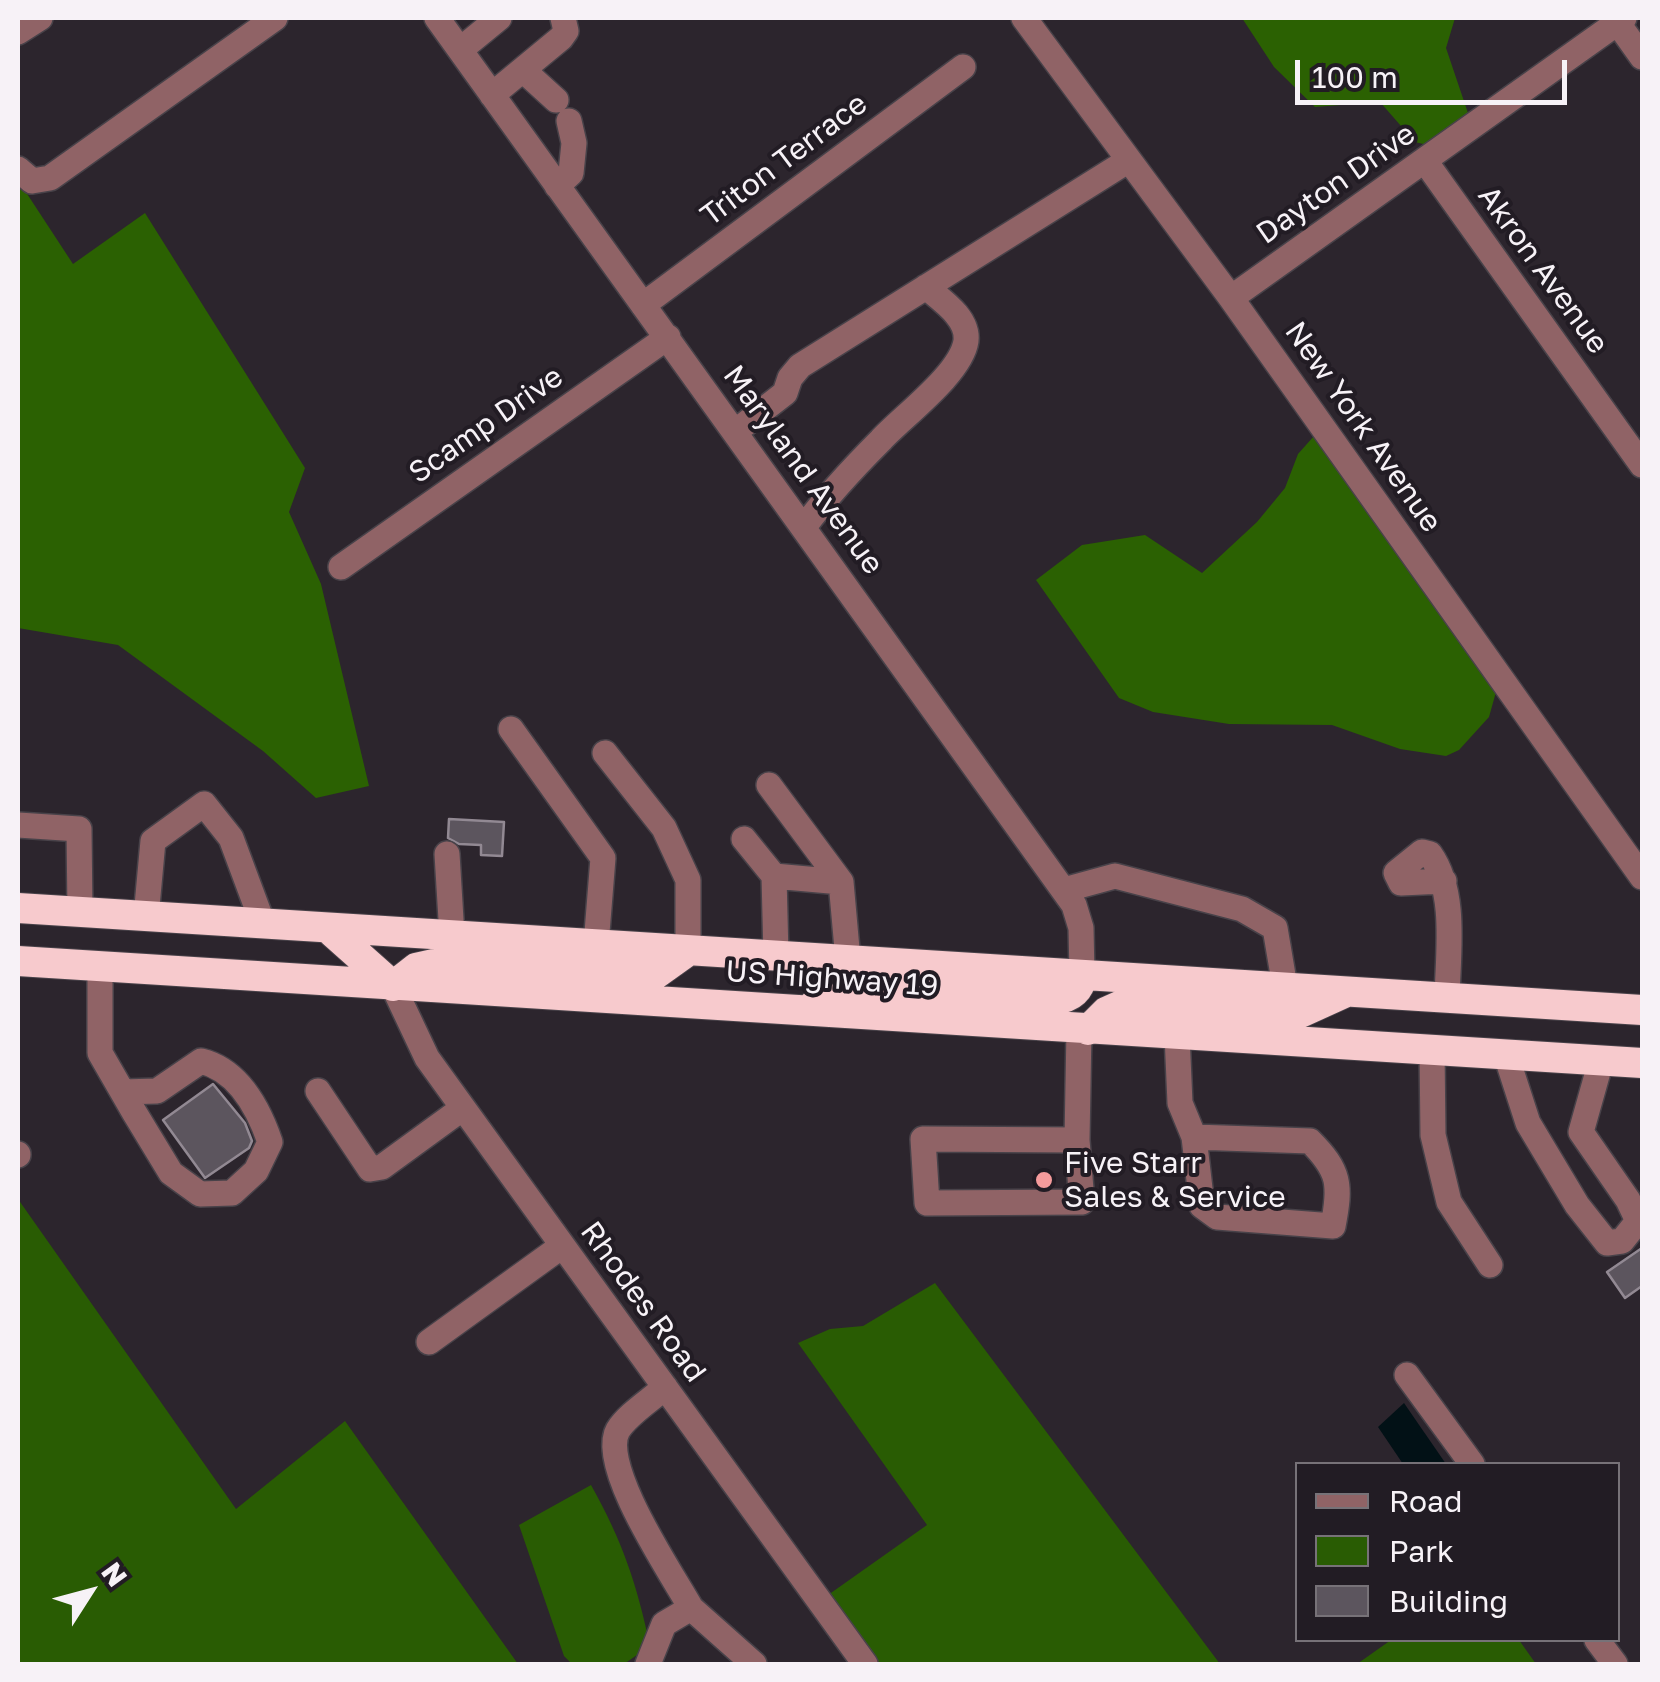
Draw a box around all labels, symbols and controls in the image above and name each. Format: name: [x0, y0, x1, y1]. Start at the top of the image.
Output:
scale bar: [1300, 40, 1572, 102]
text: 100 m: [1312, 59, 1398, 95]
street label: Triton Terrace: [694, 86, 874, 234]
street label: Dayton Drive: [1250, 116, 1422, 252]
street label: Akron Avenue: [1470, 179, 1616, 361]
street label: New York Avenue: [1277, 315, 1449, 539]
street label: Scamp Drive: [402, 359, 570, 491]
street label: Maryland Avenue: [715, 359, 891, 581]
street label: US Highway 19: [724, 954, 940, 1004]
place label: Five Starr Sales & Service: [1064, 1145, 1286, 1216]
marker: Five Starr Sales & Service: [1033, 1169, 1055, 1191]
street label: Rhodes Road: [573, 1215, 713, 1389]
legend: [1295, 1462, 1620, 1642]
text: Road: [1389, 1483, 1463, 1519]
text: Park: [1389, 1533, 1454, 1569]
north arrow: [40, 1542, 140, 1642]
text: N: [95, 1556, 134, 1592]
text: Building: [1389, 1583, 1508, 1619]

